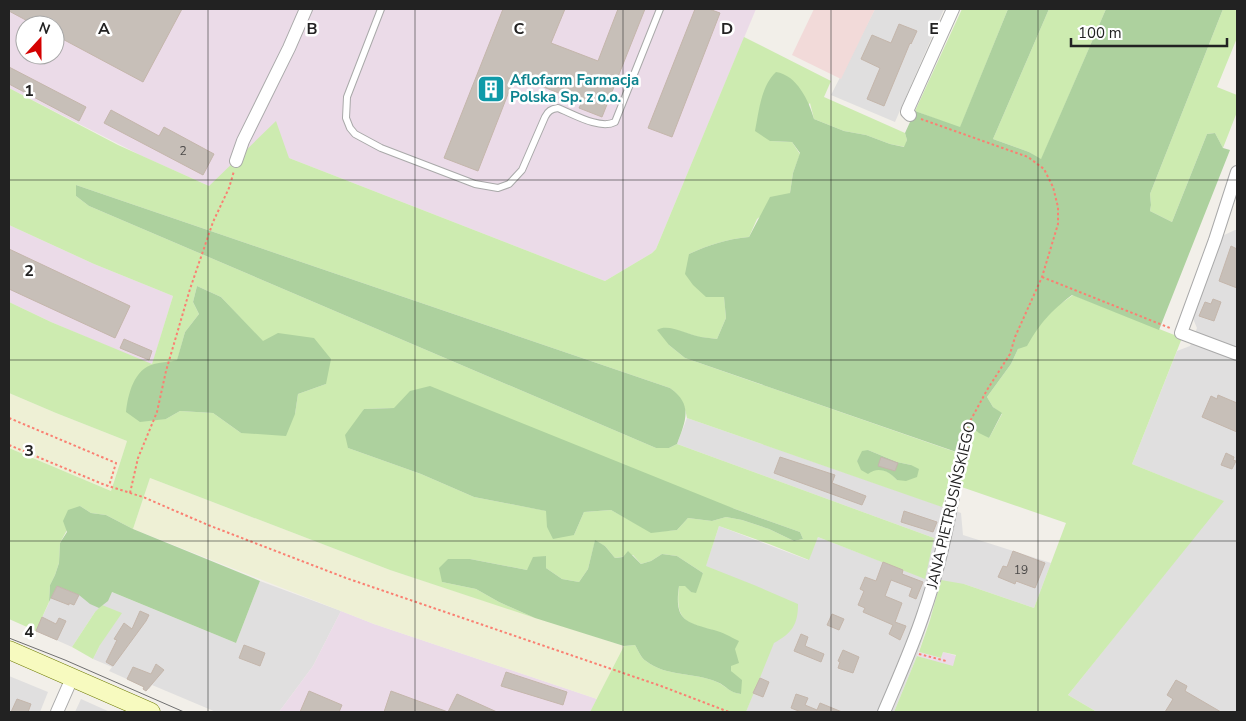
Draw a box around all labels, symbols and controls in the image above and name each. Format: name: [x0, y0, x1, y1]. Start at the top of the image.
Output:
north arrow: [15, 15, 65, 65]
scale bar: [1071, 15, 1227, 47]
text: N: [36, 18, 53, 39]
text: A: [98, 18, 110, 40]
text: B: [306, 18, 318, 40]
text: C: [514, 18, 525, 40]
text: D: [721, 18, 733, 40]
text: E: [929, 18, 939, 40]
text: 100 m: [1078, 23, 1122, 43]
place label: Aflofarm Farmacja Polska Sp. z o.o.: [510, 70, 639, 107]
building icon: Aflofarm Farmacja Polska Sp. z o.o.: [476, 74, 506, 104]
text: 1: [24, 80, 34, 102]
house number: 2: [179, 143, 187, 159]
text: 2: [24, 260, 34, 282]
street label: JANA PIETRUSIŃSKIEGO: [922, 419, 980, 592]
text: 3: [24, 440, 34, 462]
house number: 19: [1014, 562, 1028, 578]
text: 4: [24, 621, 34, 643]

